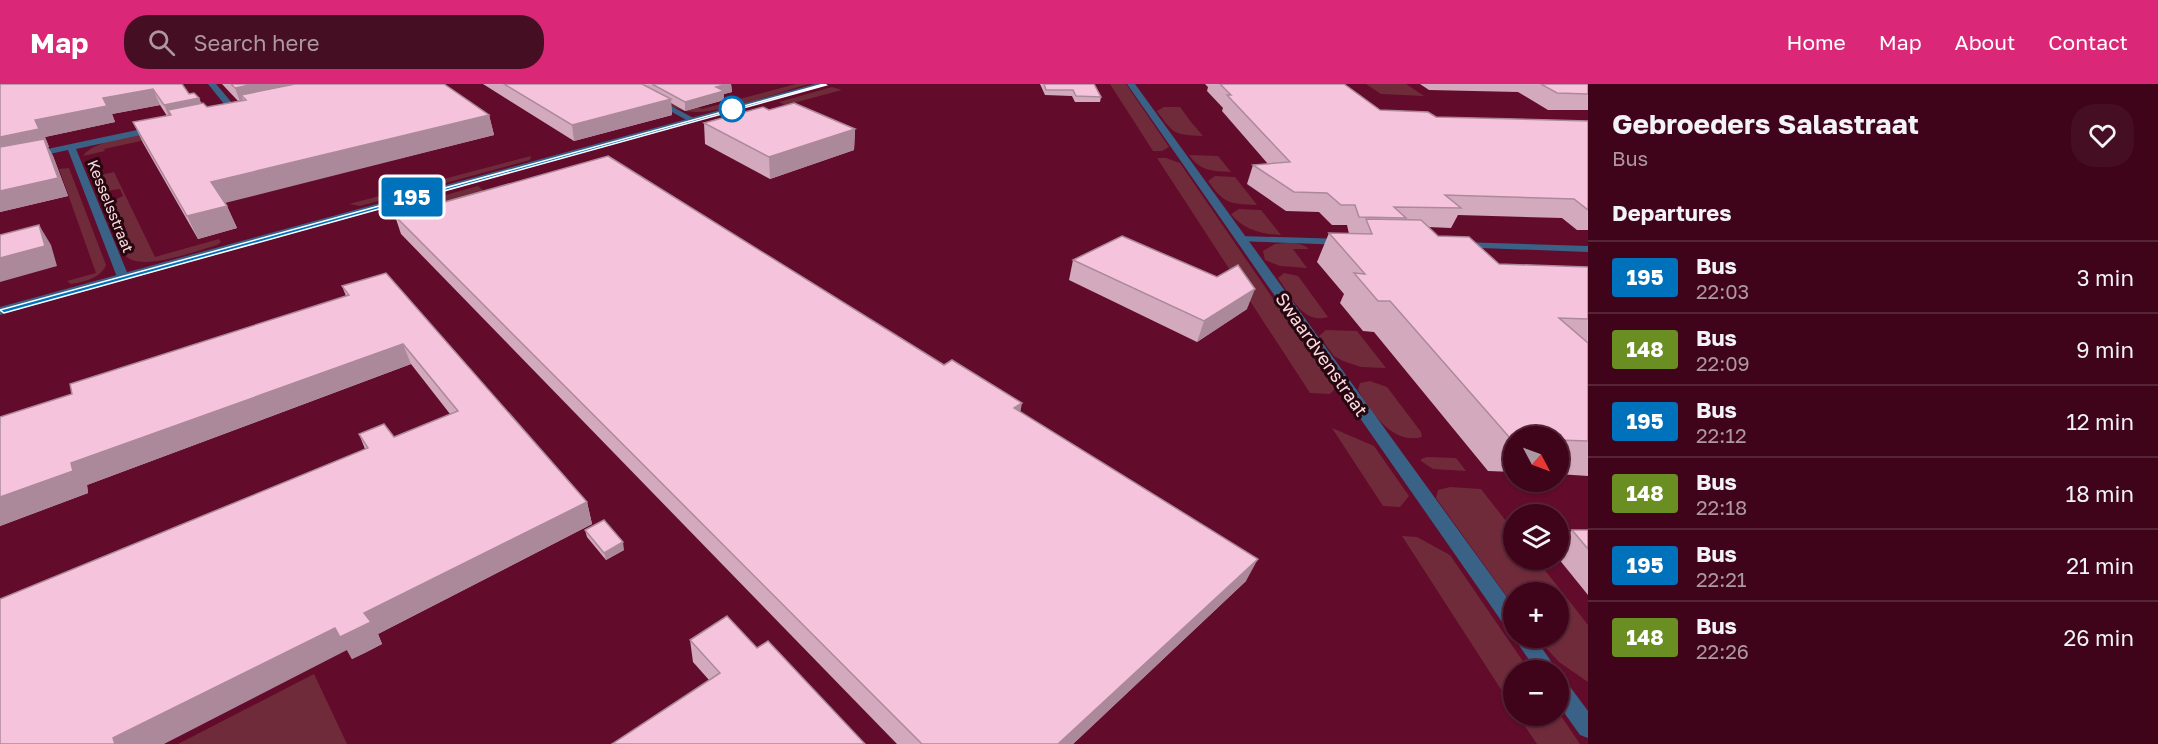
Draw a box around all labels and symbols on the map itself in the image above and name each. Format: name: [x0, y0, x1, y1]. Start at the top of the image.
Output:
unlabelled marker: [719, 96, 745, 122]
street label: Kesselsstraat: [84, 157, 138, 255]
line badge: 195: [378, 178, 446, 216]
street label: Swaardvenstraat: [1271, 288, 1373, 420]
north arrow: [1503, 426, 1569, 492]

